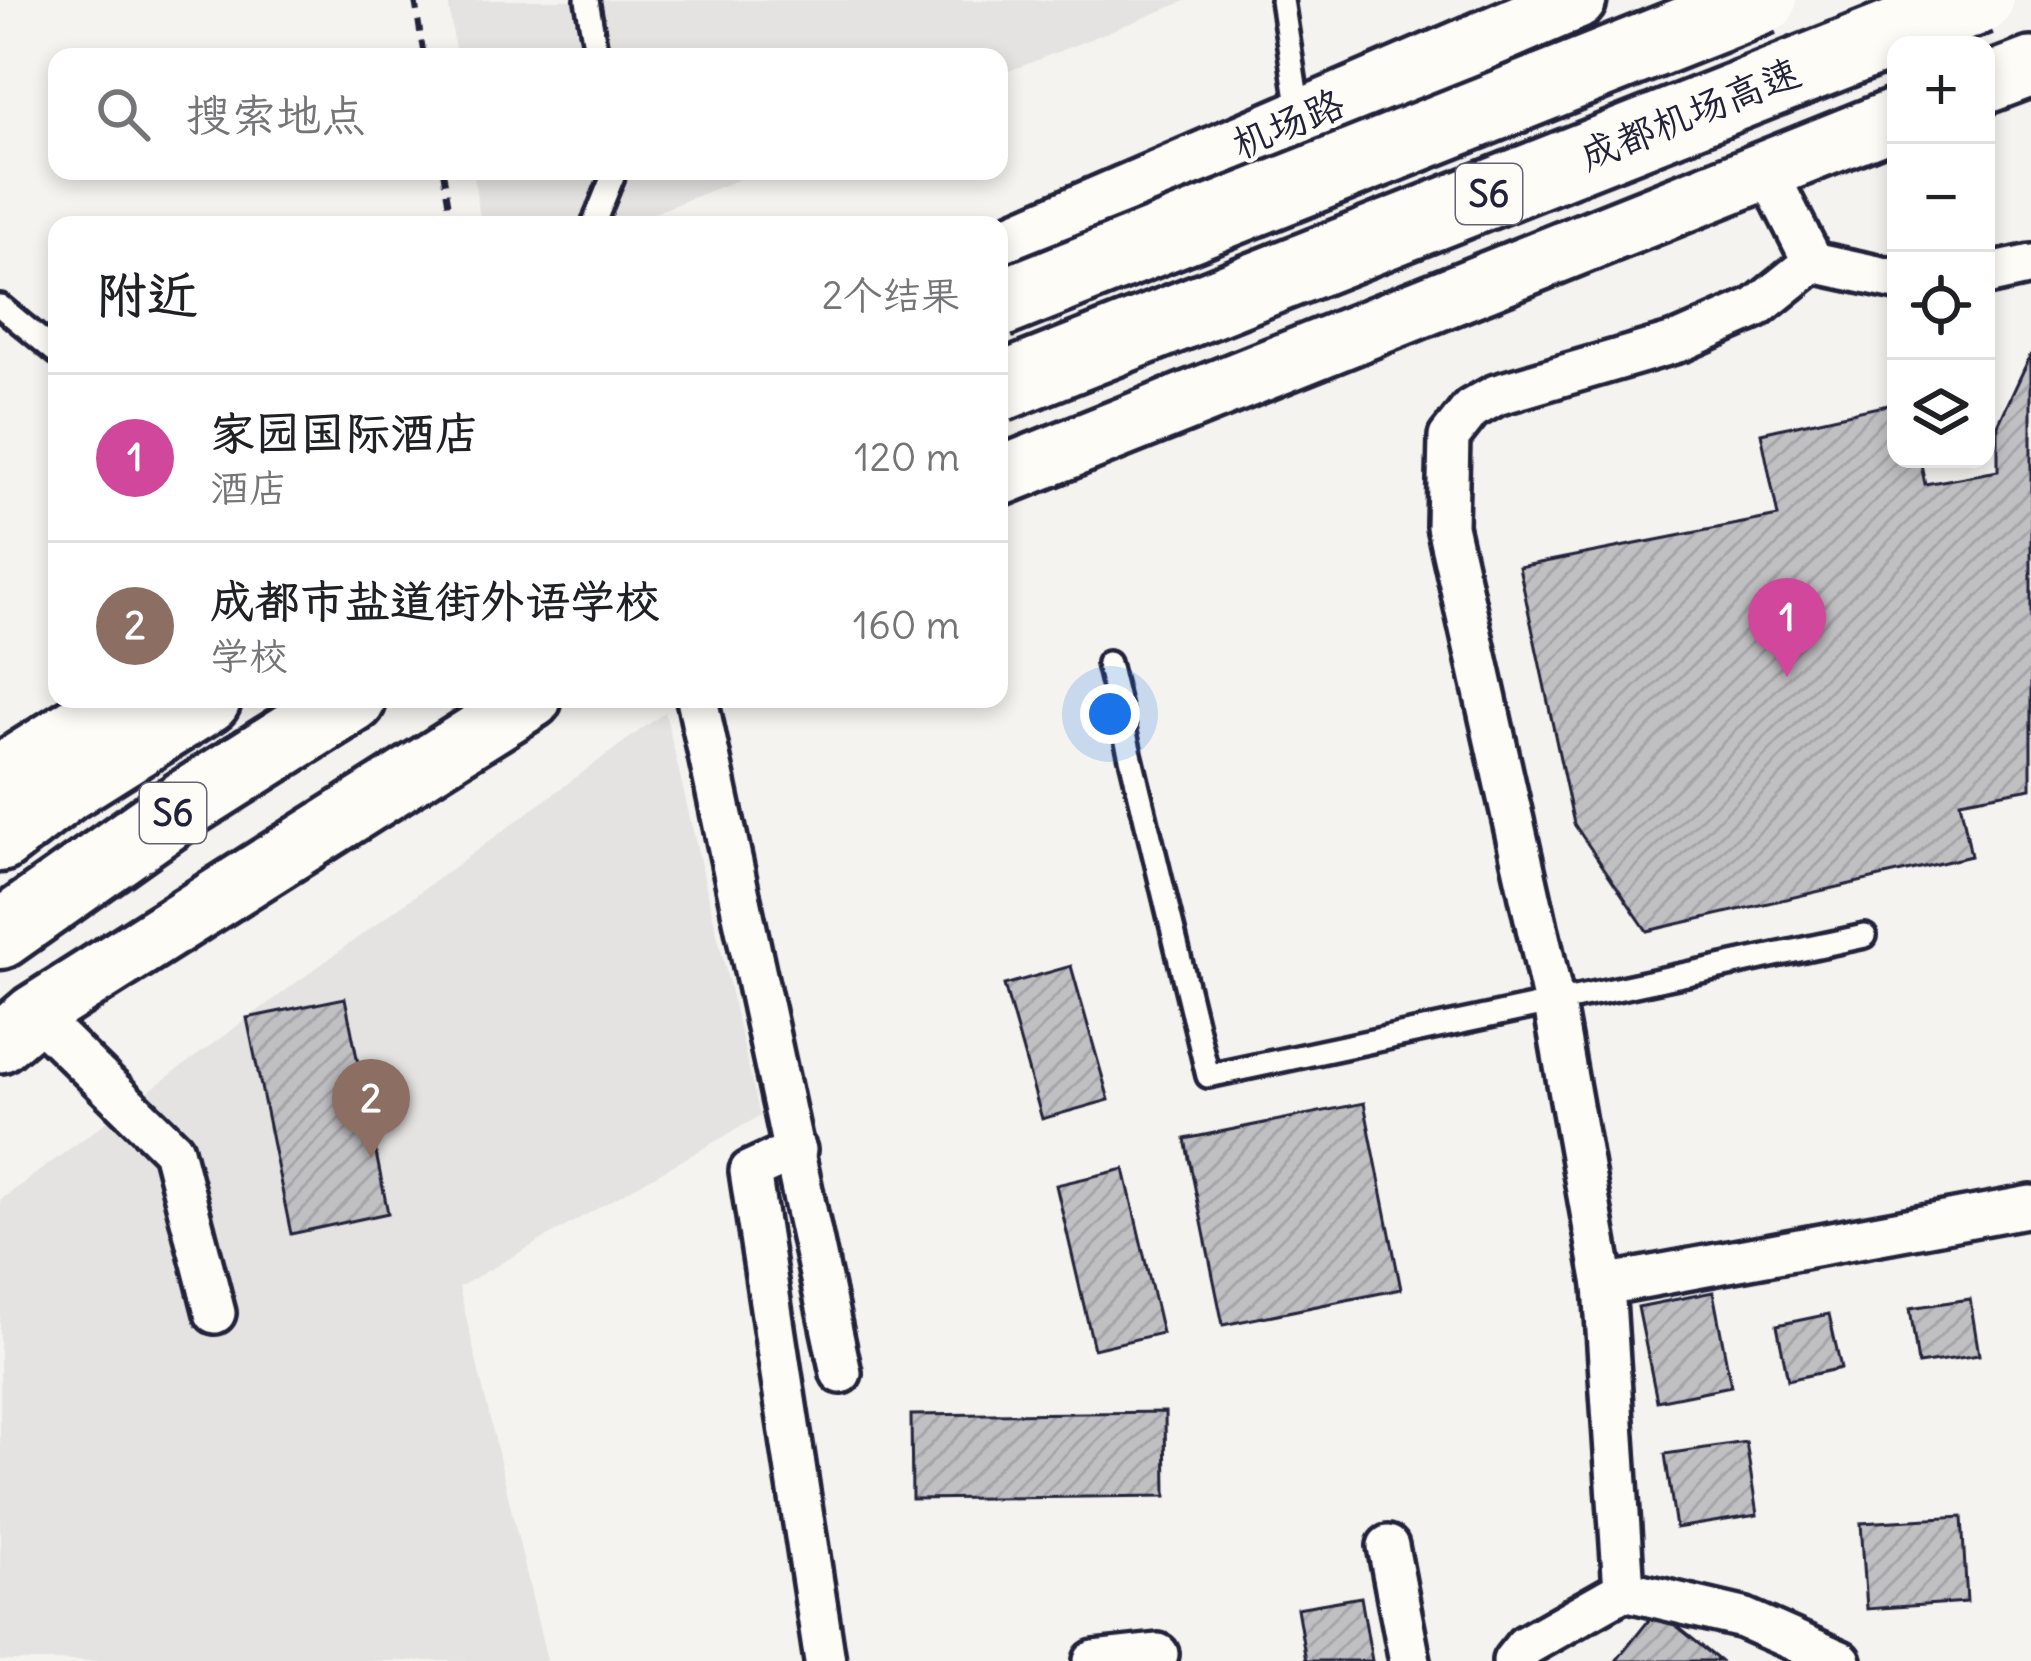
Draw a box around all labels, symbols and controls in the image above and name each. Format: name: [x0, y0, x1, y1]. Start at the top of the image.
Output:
map controls: [1887, 36, 1995, 468]
button: +: [1887, 36, 1995, 144]
street label: 成都机场高速: [1572, 47, 1808, 181]
search box: [48, 48, 1008, 180]
street label: 机场路: [1225, 79, 1351, 169]
icon: search: [90, 81, 156, 147]
text: 搜索地点: [186, 87, 366, 143]
button: −: [1887, 144, 1995, 252]
road number: S6: [1456, 164, 1522, 224]
button: locate: [1887, 252, 1995, 360]
text: 附近: [96, 263, 198, 327]
text: 2个结果: [822, 271, 960, 320]
button: layers: [1887, 360, 1995, 468]
text: 家园国际酒店: [210, 405, 480, 461]
text: 1: [127, 433, 143, 482]
text: 120 m: [854, 433, 960, 482]
text: 酒店: [210, 464, 288, 513]
text: 成都市盐道街外语学校: [210, 573, 660, 629]
pin: 1: [1748, 578, 1826, 677]
text: 2: [124, 601, 146, 650]
text: 160 m: [853, 601, 960, 650]
text: 学校: [210, 632, 288, 681]
your location: [1080, 684, 1140, 744]
road number: S6: [140, 783, 206, 843]
pin: 2: [332, 1059, 410, 1158]

